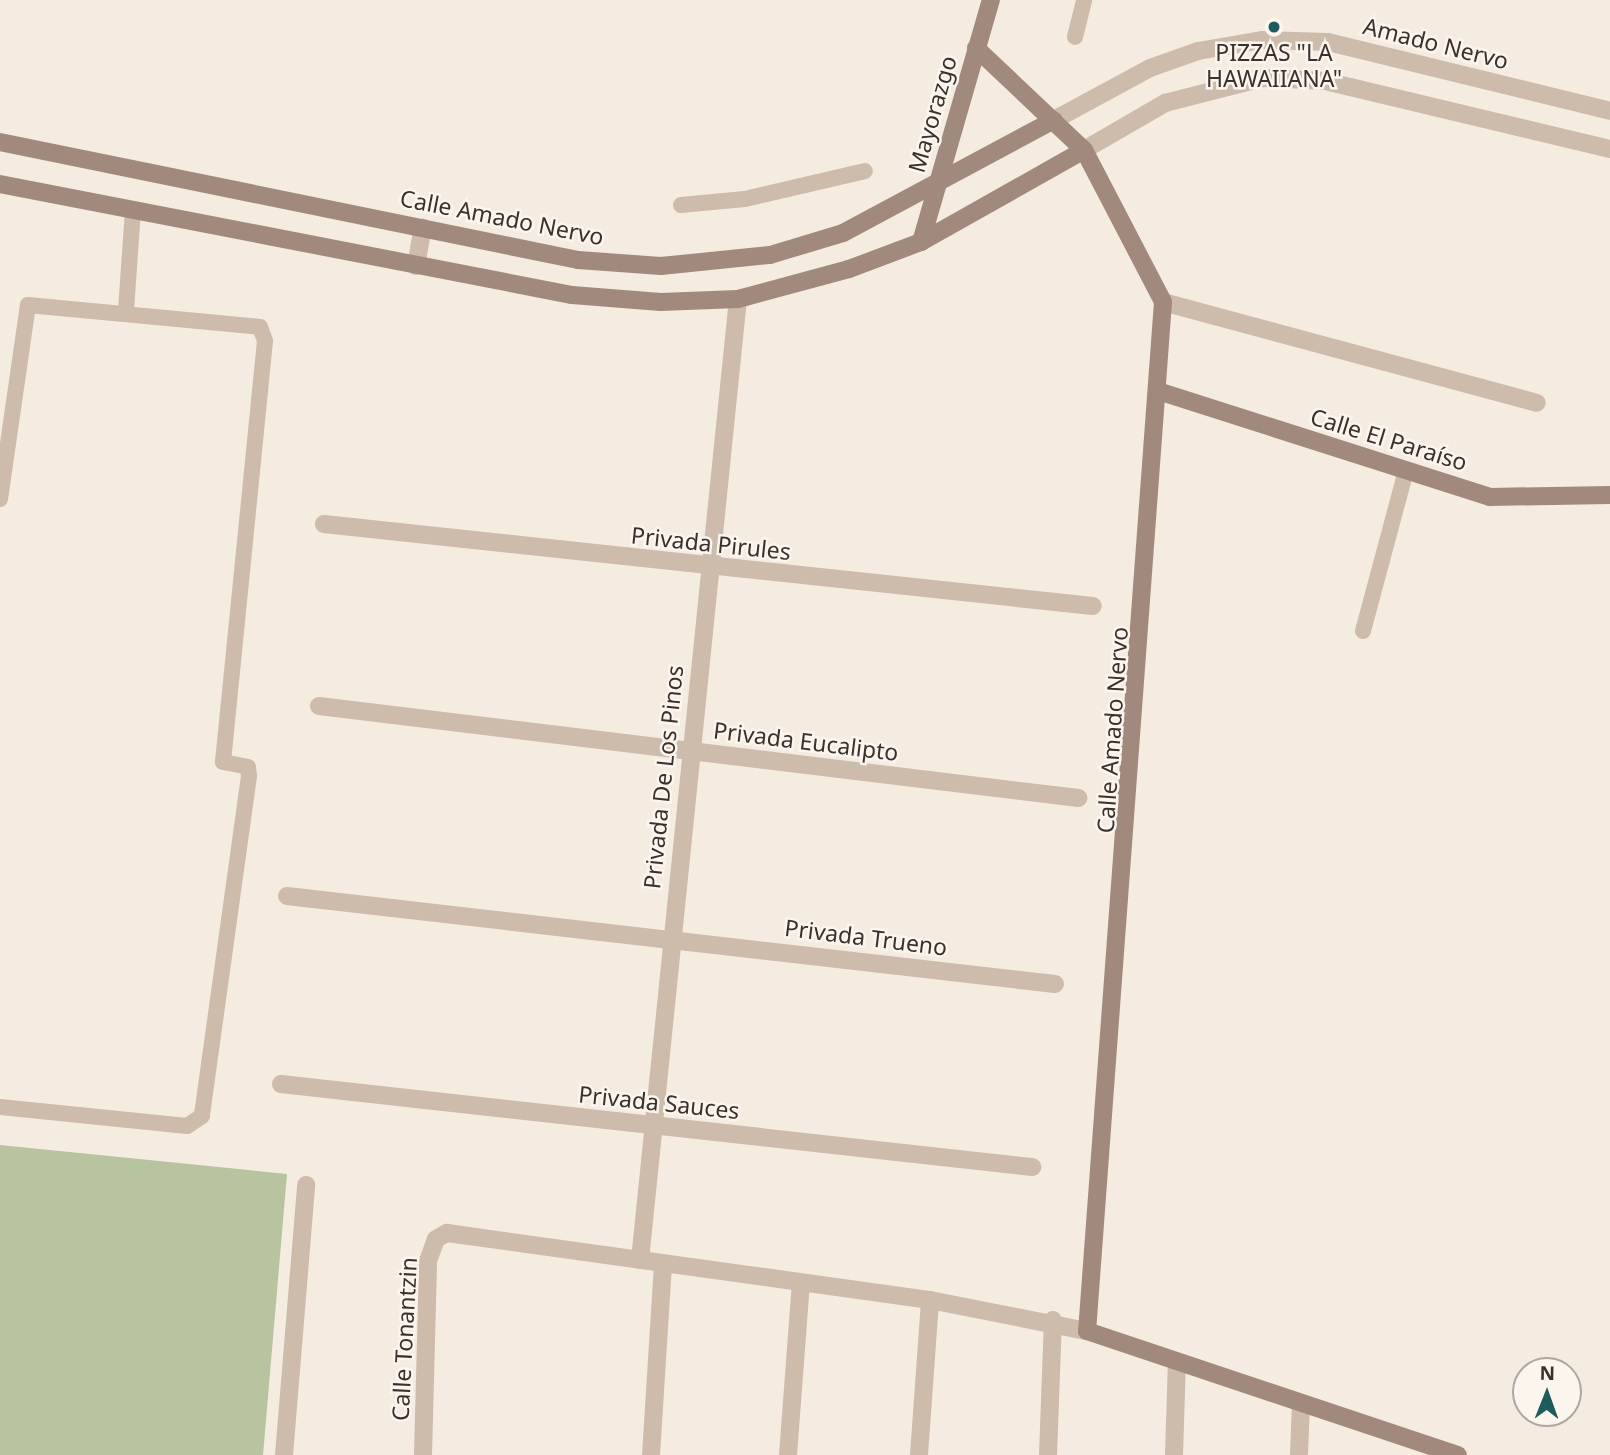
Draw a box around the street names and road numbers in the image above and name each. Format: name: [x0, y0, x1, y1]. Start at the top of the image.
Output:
street label: Amado Nervo: [1361, 12, 1511, 74]
street label: Mayorazgo: [902, 52, 962, 176]
street label: Calle Amado Nervo: [398, 184, 606, 250]
street label: Calle El Paraíso: [1307, 402, 1471, 476]
street label: Privada Pirules: [630, 521, 792, 565]
street label: Calle Amado Nervo: [1091, 626, 1133, 834]
street label: Privada De Los Pinos: [638, 664, 688, 890]
street label: Privada Eucalipto: [712, 716, 900, 766]
street label: Privada Trueno: [783, 913, 949, 961]
street label: Privada Sauces: [577, 1080, 741, 1124]
street label: Calle Tonantzin: [386, 1256, 422, 1422]

